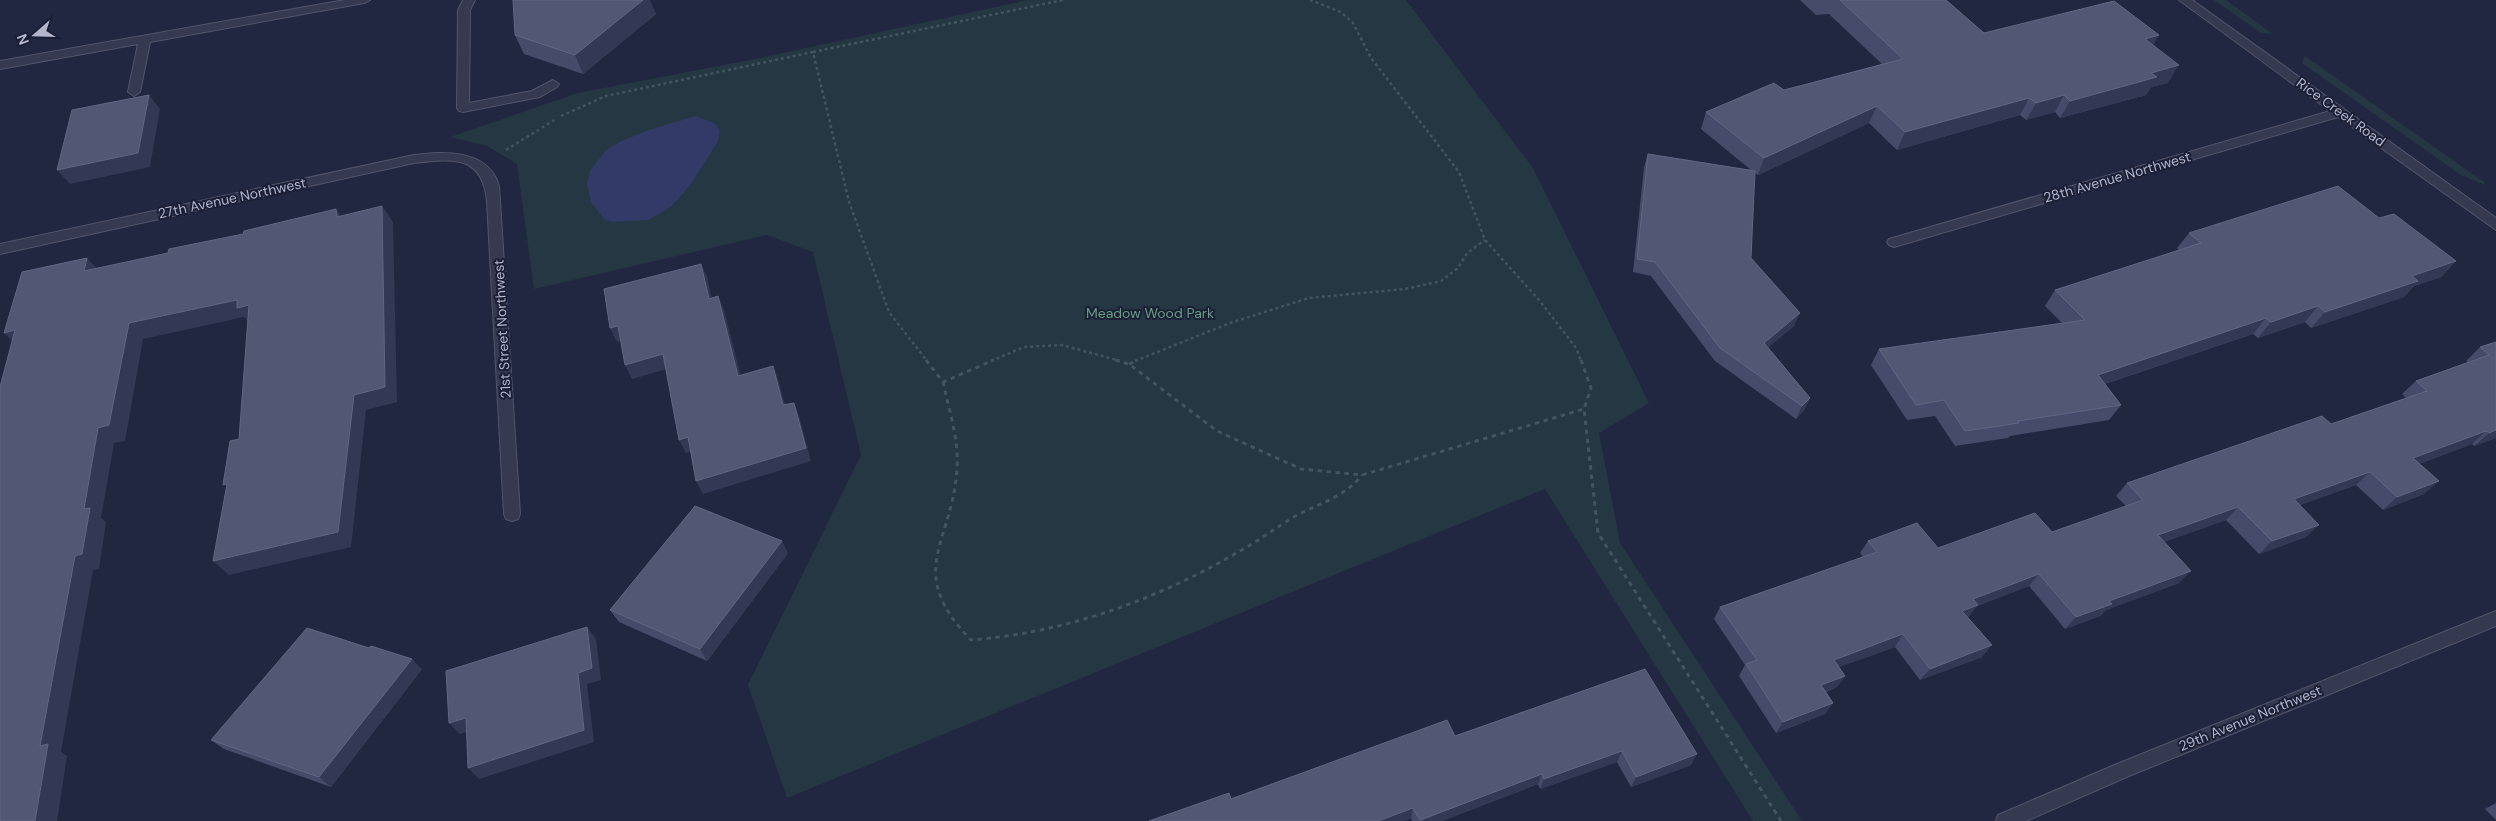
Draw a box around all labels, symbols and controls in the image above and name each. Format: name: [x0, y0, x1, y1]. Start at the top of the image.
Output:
north arrow: [10, 10, 60, 60]
text: N: [13, 32, 33, 47]
street label: Rice Creek Road: [2293, 74, 2389, 150]
street label: 28th Avenue Northwest: [2041, 147, 2193, 207]
street label: 27th Avenue Northwest: [156, 173, 308, 223]
street label: 21st Street Northwest: [489, 259, 515, 399]
park label: Meadow Wood Park: [1086, 304, 1214, 322]
street label: 29th Avenue Northwest: [2176, 681, 2324, 755]

